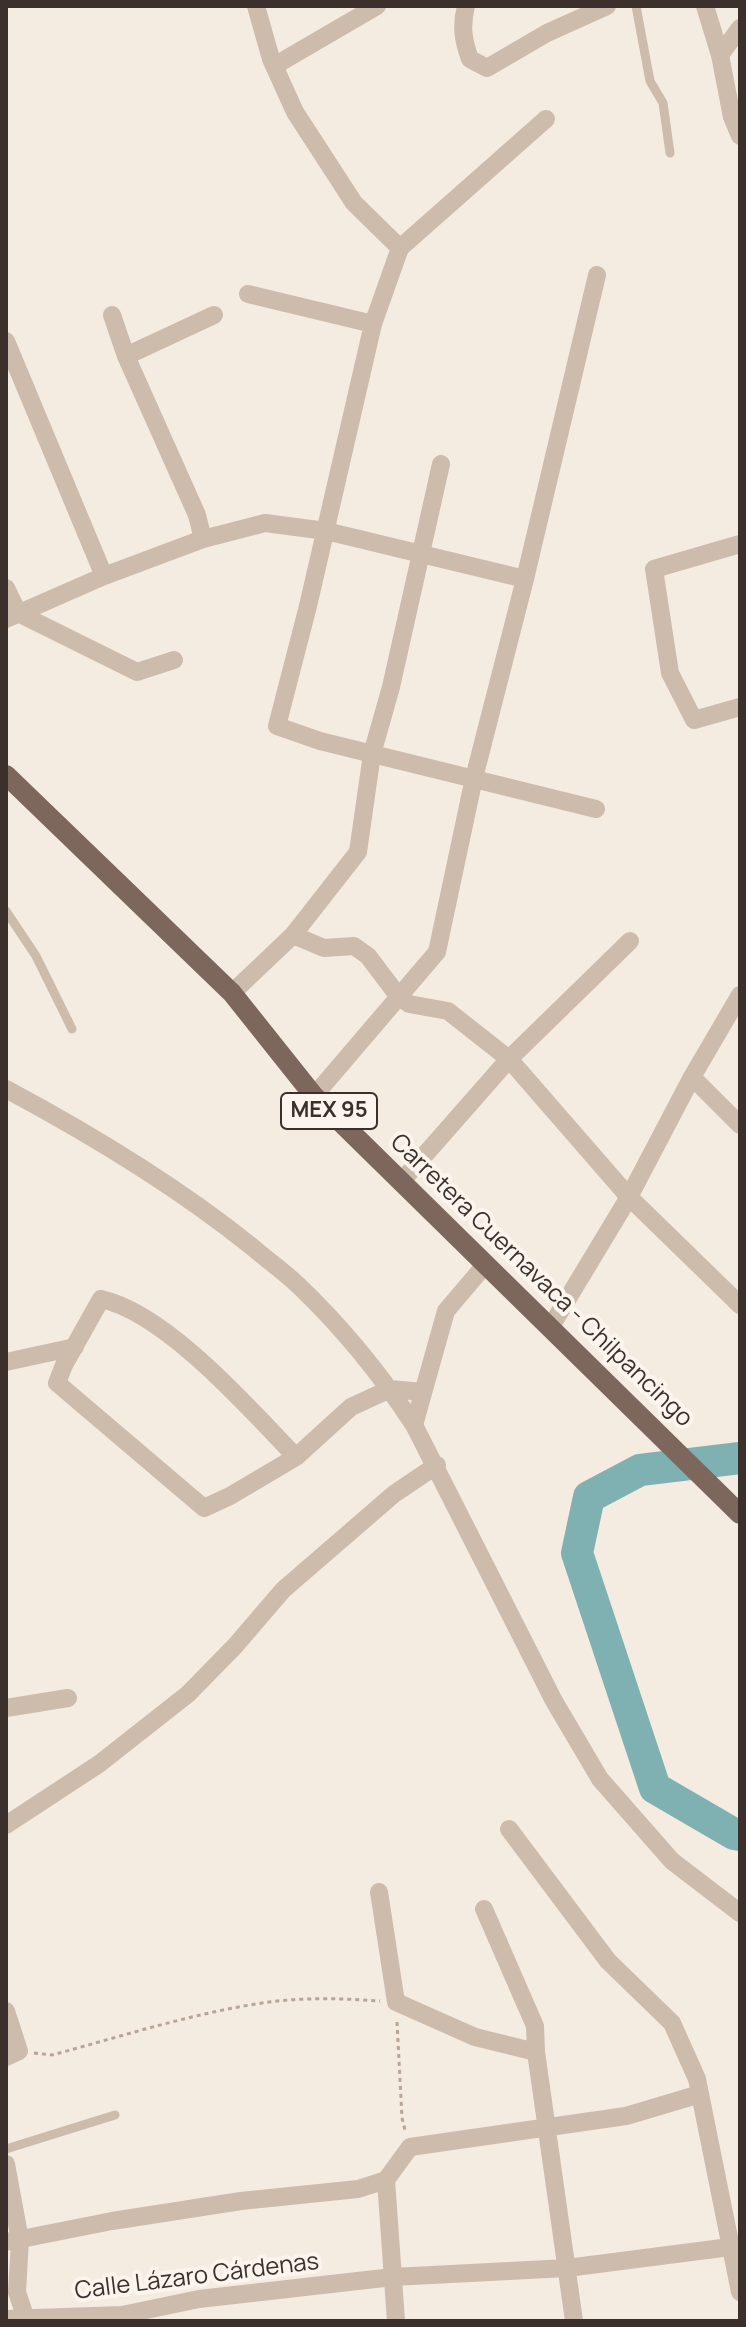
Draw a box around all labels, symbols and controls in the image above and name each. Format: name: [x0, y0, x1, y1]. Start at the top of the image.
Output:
road number: MEX 95: [281, 1093, 377, 1129]
street label: Carretera Cuernavaca - Chilpancingo: [384, 1129, 698, 1433]
street label: Calle Lázaro Cárdenas: [73, 2248, 321, 2306]

